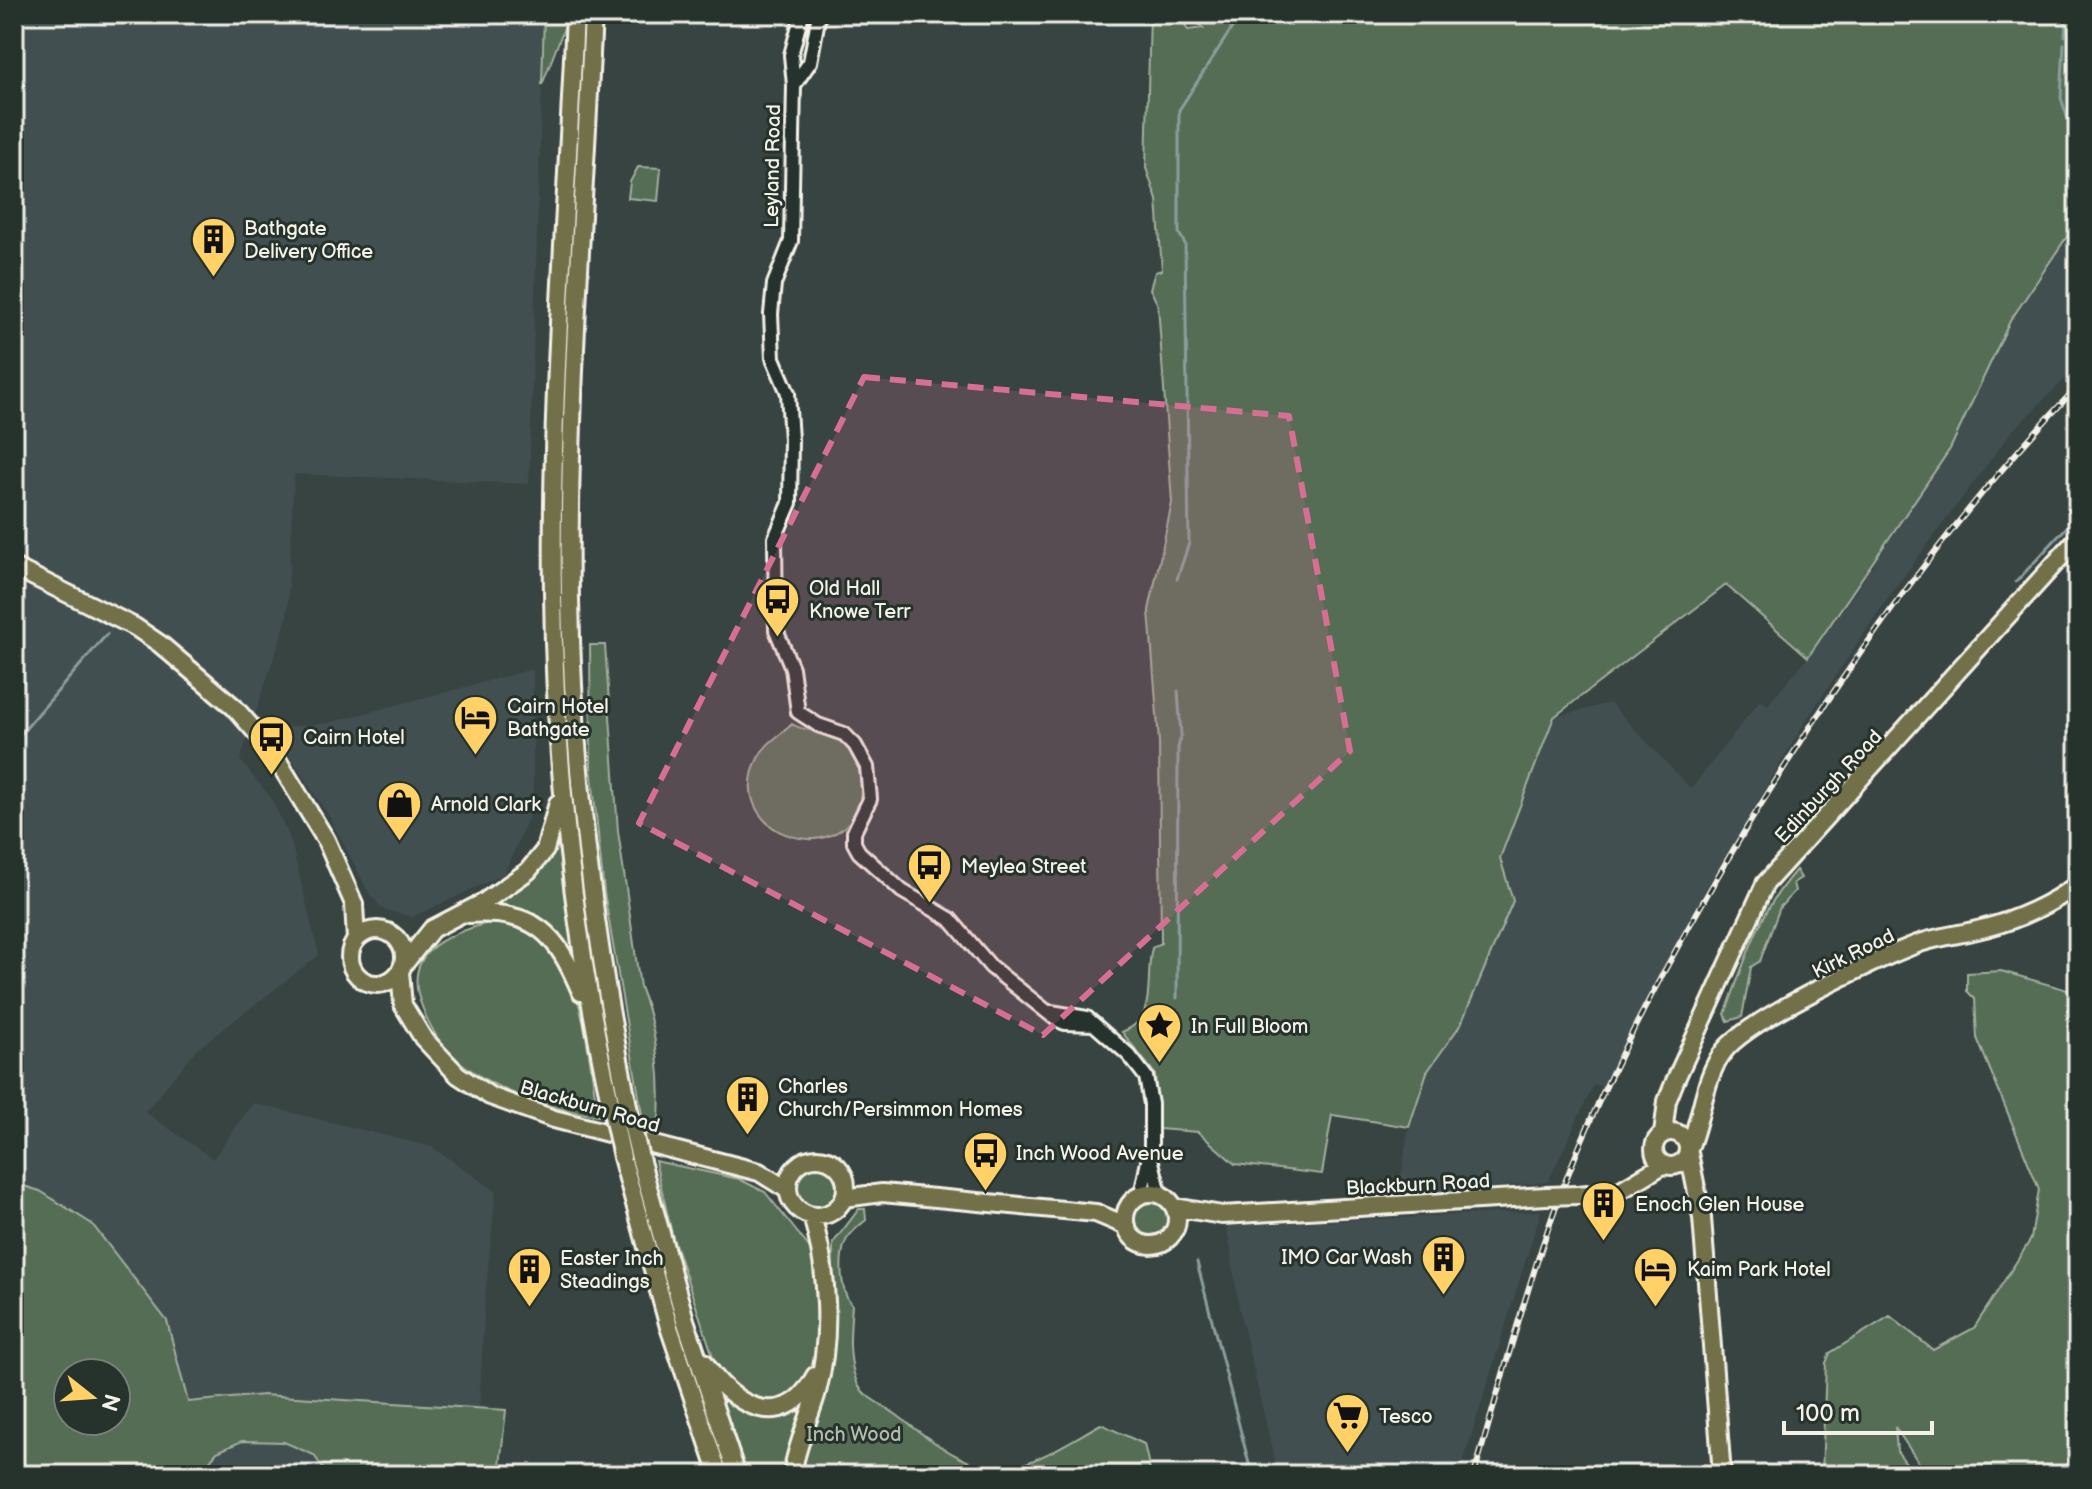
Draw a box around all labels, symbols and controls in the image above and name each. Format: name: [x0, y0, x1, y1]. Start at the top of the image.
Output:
street label: Leyland Road: [760, 104, 786, 228]
building icon: Bathgate Delivery Office: [189, 215, 237, 278]
place label: Bathgate Delivery Office: [244, 217, 373, 264]
bus stop icon: Old Hall Knowe Terr: [754, 575, 802, 638]
place label: Old Hall Knowe Terr: [809, 577, 911, 624]
hotel icon: Cairn Hotel Bathgate: [452, 694, 500, 757]
place label: Cairn Hotel Bathgate: [507, 695, 609, 742]
bus stop icon: Cairn Hotel: [248, 713, 296, 776]
street label: Edinburgh Road: [1770, 725, 1887, 848]
place label: Cairn Hotel: [303, 726, 405, 750]
shop icon: Arnold Clark: [376, 780, 424, 843]
place label: Arnold Clark: [431, 793, 541, 817]
bus stop icon: Meylea Street: [906, 842, 954, 905]
place label: Meylea Street: [961, 855, 1086, 879]
street label: Kirk Road: [1808, 924, 1898, 984]
place icon: In Full Bloom: [1136, 1002, 1184, 1065]
place label: In Full Bloom: [1191, 1015, 1308, 1039]
building icon: Charles Church/Persimmon Homes: [723, 1074, 771, 1137]
place label: Charles Church/Persimmon Homes: [778, 1075, 1023, 1122]
street label: Blackburn Road: [517, 1076, 662, 1138]
bus stop icon: Inch Wood Avenue: [961, 1129, 1009, 1192]
place label: Inch Wood Avenue: [1016, 1142, 1184, 1166]
street label: Blackburn Road: [1345, 1169, 1491, 1201]
building icon: Enoch Glen House: [1580, 1180, 1628, 1243]
place label: Enoch Glen House: [1635, 1193, 1805, 1217]
building icon: IMO Car Wash: [1419, 1233, 1467, 1296]
building icon: Easter Inch Steadings: [505, 1245, 553, 1308]
hotel icon: Kaim Park Hotel: [1632, 1245, 1680, 1308]
place label: IMO Car Wash: [1281, 1246, 1412, 1270]
place label: Easter Inch Steadings: [560, 1247, 664, 1294]
place label: Kaim Park Hotel: [1687, 1258, 1831, 1282]
north arrow: [52, 1357, 132, 1437]
scale bar: [1784, 1385, 1932, 1435]
text: N: [94, 1391, 125, 1414]
supermarket icon: Tesco: [1324, 1392, 1372, 1455]
text: 100 m: [1796, 1399, 1860, 1428]
place label: Tesco: [1379, 1405, 1433, 1429]
park label: Inch Wood: [806, 1423, 902, 1447]

